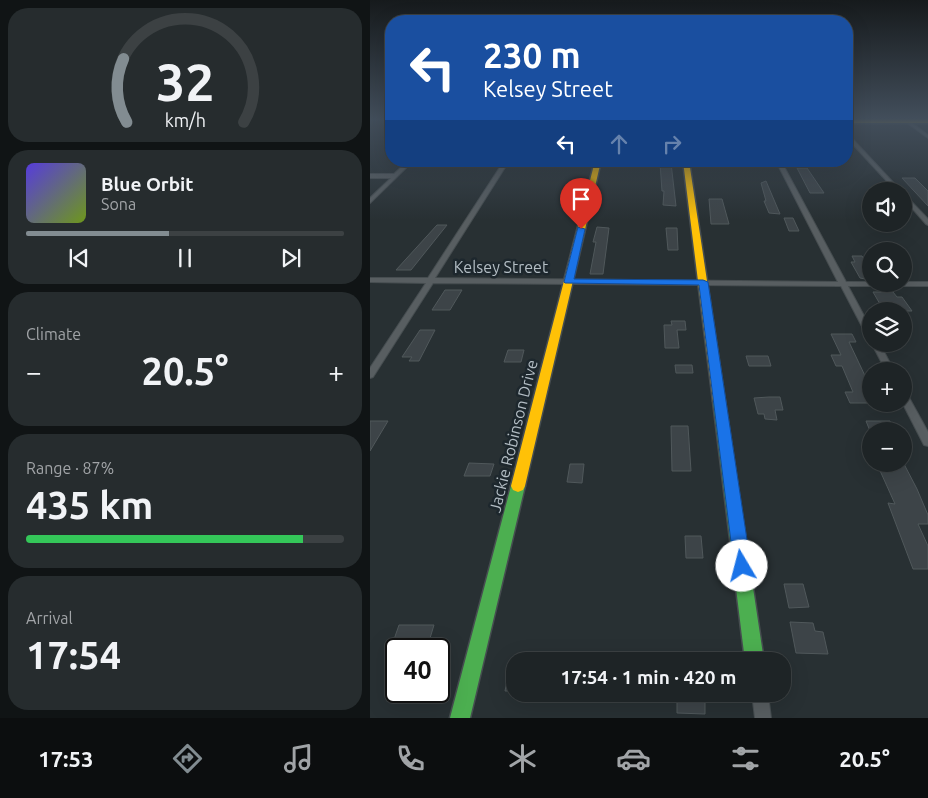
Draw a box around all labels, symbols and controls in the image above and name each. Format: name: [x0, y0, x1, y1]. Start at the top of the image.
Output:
icon: left: [400, 35, 465, 100]
text: 230 m: [483, 35, 581, 75]
text: 32: [156, 53, 214, 111]
text: Kelsey Street: [483, 76, 613, 101]
text: km/h: [164, 110, 206, 130]
icon: left: [552, 130, 580, 158]
icon: ahead: [605, 130, 633, 158]
icon: right: [658, 130, 686, 158]
text: Blue Orbit: [101, 173, 194, 195]
pin: [560, 178, 602, 229]
map controls: [862, 182, 912, 472]
button: sound: [862, 182, 912, 232]
icon: arrive: [567, 185, 595, 213]
text: Sona: [101, 195, 136, 213]
button: search: [862, 242, 912, 292]
icon: previous: [65, 244, 93, 272]
icon: pause: [171, 244, 199, 272]
icon: next: [277, 244, 305, 272]
street label: Kelsey Street: [454, 258, 549, 276]
button: layers: [862, 302, 912, 352]
text: Climate: [26, 325, 81, 343]
text: 20.5°: [141, 350, 229, 392]
text: −: [26, 356, 42, 387]
text: +: [328, 356, 344, 387]
street label: Jackie Robinson Drive: [485, 358, 541, 514]
button: +: [862, 362, 912, 412]
button: −: [862, 422, 912, 472]
text: Range · 87%: [26, 459, 114, 477]
text: 435 km: [26, 484, 153, 526]
position arrow: [715, 539, 767, 591]
text: Arrival: [26, 609, 73, 627]
text: 17:54: [26, 634, 121, 676]
speed limit sign: 40: [385, 638, 450, 703]
text: 17:54 · 1 min · 420 m: [561, 666, 736, 688]
icon: directions: [170, 741, 205, 776]
icon: music: [281, 741, 316, 776]
icon: phone: [393, 741, 428, 776]
icon: climate: [505, 741, 540, 776]
icon: car: [616, 741, 651, 776]
icon: filters: [728, 741, 763, 776]
text: 17:53: [38, 746, 93, 771]
text: 20.5°: [839, 746, 890, 771]

